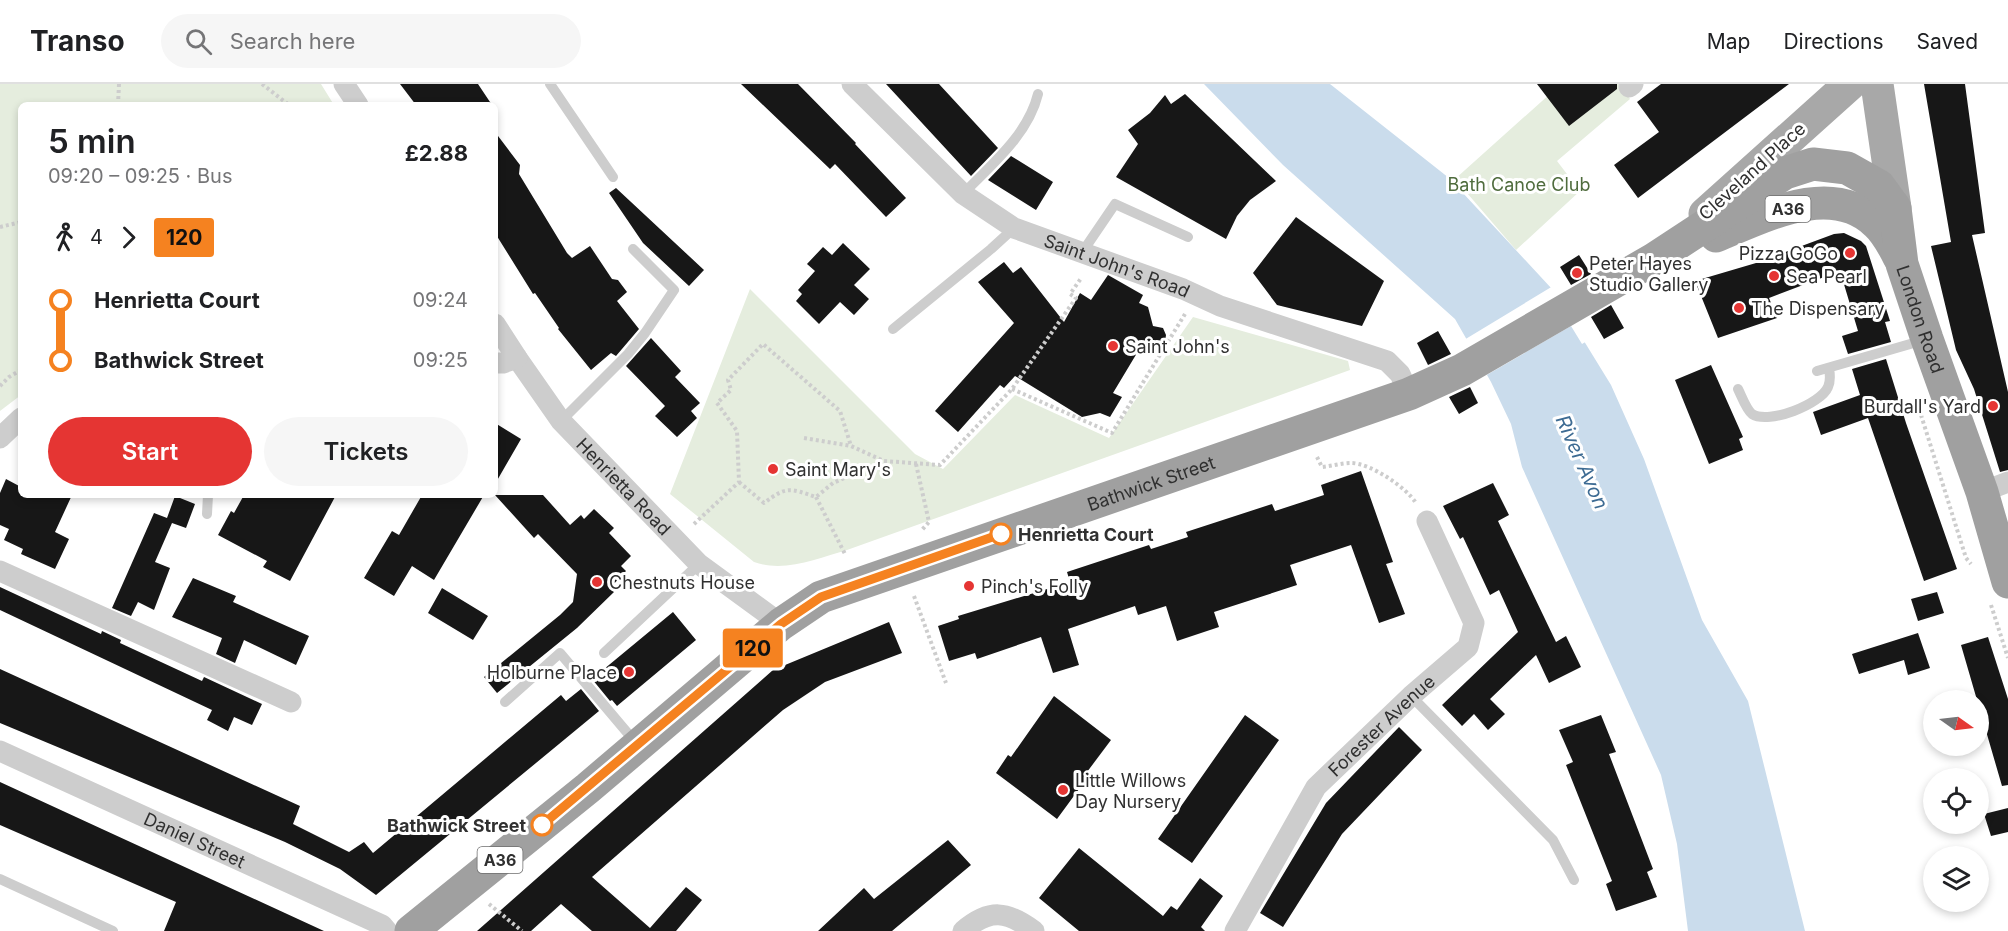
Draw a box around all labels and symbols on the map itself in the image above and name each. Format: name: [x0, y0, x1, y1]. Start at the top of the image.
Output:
street label: Cleveland Place: [1694, 118, 1810, 224]
park label: Bath Canoe Club: [1448, 174, 1590, 195]
road number: A36: [1766, 196, 1810, 222]
street label: Saint John's Road: [1041, 229, 1193, 301]
place label: Pizza GoGo: [1739, 243, 1838, 264]
marker: Pizza GoGo: [1843, 246, 1857, 260]
place label: Peter Hayes Studio Gallery: [1589, 253, 1708, 295]
street label: London Road: [1893, 262, 1949, 376]
marker: Peter Hayes Studio Gallery: [1570, 266, 1584, 280]
place label: Sea Pearl: [1786, 266, 1867, 287]
marker: Sea Pearl: [1767, 269, 1781, 283]
place label: The Dispensary: [1751, 298, 1885, 319]
marker: The Dispensary: [1732, 301, 1746, 315]
place label: Saint John's: [1125, 336, 1230, 357]
marker: Saint John's: [1106, 339, 1120, 353]
place label: Burdall's Yard: [1864, 396, 1981, 417]
marker: Burdall's Yard: [1986, 399, 2000, 413]
water label: River Avon: [1551, 411, 1613, 513]
street label: Henrietta Road: [572, 433, 675, 539]
street label: Bathwick Street: [1084, 451, 1217, 515]
place label: Saint Mary's: [785, 459, 891, 480]
marker: Saint Mary's: [766, 462, 780, 476]
marker: Henrietta Court: [990, 523, 1012, 545]
place label: Henrietta Court: [1018, 524, 1154, 545]
place label: Chestnuts House: [609, 572, 755, 593]
marker: Chestnuts House: [590, 575, 604, 589]
place label: Pinch's Folly: [981, 576, 1088, 597]
marker: Pinch's Folly: [962, 579, 976, 593]
line badge: 120: [718, 628, 788, 668]
place label: Holburne Place: [487, 662, 617, 683]
marker: Holburne Place: [622, 665, 636, 679]
street label: Forester Avenue: [1324, 670, 1439, 780]
north arrow: [1923, 690, 1989, 756]
place label: Little Willows Day Nursery: [1075, 770, 1186, 812]
marker: Little Willows Day Nursery: [1056, 783, 1070, 797]
street label: Daniel Street: [141, 808, 249, 872]
marker: Bathwick Street: [531, 814, 553, 836]
place label: Bathwick Street: [387, 815, 526, 836]
road number: A36: [478, 847, 522, 873]

